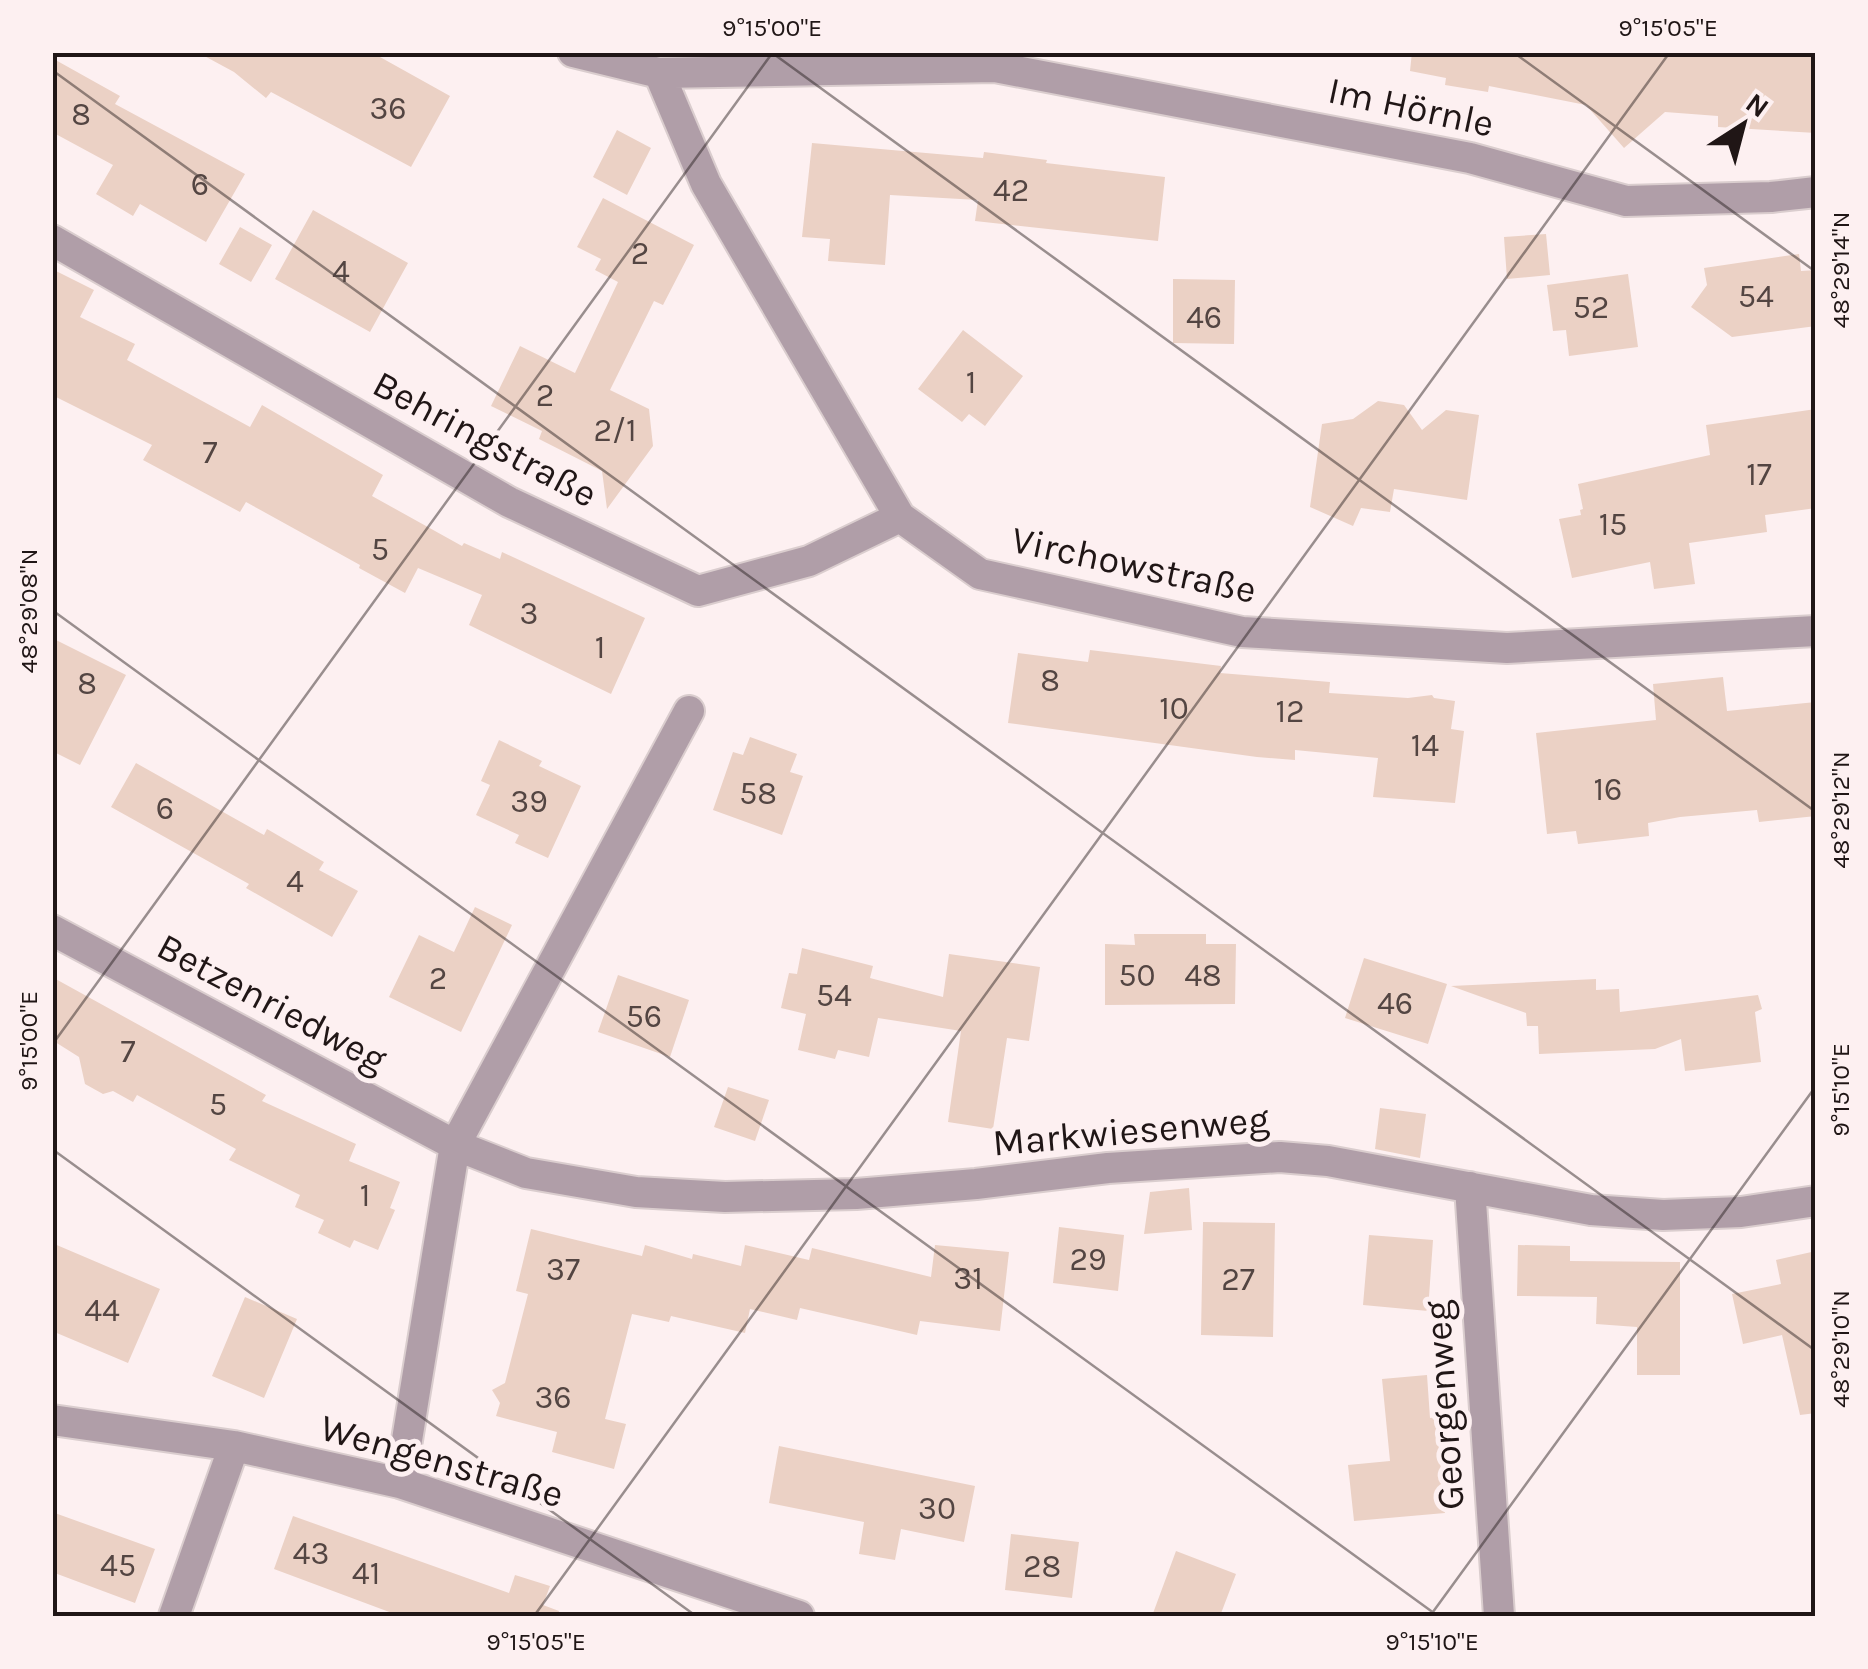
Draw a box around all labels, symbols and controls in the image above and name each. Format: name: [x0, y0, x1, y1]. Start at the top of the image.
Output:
text: 9°15'00"E: [722, 13, 822, 42]
text: 9°15'05"E: [1618, 13, 1718, 42]
street label: Im Hörnle: [1324, 68, 1498, 146]
north arrow: [1693, 75, 1793, 175]
text: N: [1740, 86, 1775, 124]
house number: 36: [369, 90, 407, 127]
house number: 8: [71, 96, 91, 133]
house number: 6: [191, 166, 209, 203]
house number: 42: [993, 172, 1029, 209]
text: 48°29'14"N: [1826, 211, 1855, 329]
house number: 2: [631, 235, 649, 272]
house number: 4: [332, 253, 350, 290]
house number: 54: [1738, 278, 1774, 315]
house number: 52: [1573, 289, 1609, 326]
house number: 46: [1186, 299, 1222, 336]
street label: Behringstraße: [365, 361, 605, 517]
house number: 1: [966, 364, 976, 401]
house number: 2: [536, 377, 554, 414]
house number: 2/1: [594, 412, 636, 449]
house number: 7: [202, 434, 218, 471]
house number: 17: [1746, 456, 1772, 493]
house number: 15: [1599, 506, 1627, 543]
street label: Virchowstraße: [1008, 517, 1260, 613]
house number: 5: [371, 531, 389, 568]
text: 48°29'08"N: [14, 548, 43, 674]
house number: 3: [520, 595, 538, 632]
house number: 1: [595, 629, 605, 666]
house number: 8: [1040, 662, 1060, 699]
house number: 8: [77, 665, 97, 702]
house number: 10: [1159, 690, 1189, 727]
house number: 12: [1275, 693, 1305, 730]
house number: 14: [1411, 727, 1439, 764]
text: 48°29'12"N: [1826, 751, 1855, 869]
house number: 16: [1594, 771, 1622, 808]
house number: 58: [739, 775, 777, 812]
house number: 39: [510, 783, 548, 820]
house number: 6: [156, 790, 174, 827]
house number: 4: [286, 863, 304, 900]
street label: Betzenriedweg: [150, 924, 394, 1082]
house number: 50: [1118, 957, 1156, 994]
house number: 48: [1184, 957, 1222, 994]
house number: 2: [429, 960, 447, 997]
house number: 54: [816, 977, 852, 1014]
house number: 46: [1377, 985, 1413, 1022]
text: 9°15'00"E: [14, 991, 43, 1091]
house number: 56: [626, 998, 662, 1035]
house number: 7: [120, 1033, 136, 1070]
text: 9°15'10"E: [1826, 1043, 1855, 1137]
house number: 5: [209, 1086, 227, 1123]
street label: Markwiesenweg: [991, 1096, 1271, 1166]
house number: 1: [360, 1177, 370, 1214]
house number: 29: [1069, 1241, 1107, 1278]
house number: 37: [546, 1251, 580, 1288]
house number: 31: [953, 1260, 983, 1297]
house number: 27: [1221, 1261, 1255, 1298]
text: 48°29'10"N: [1826, 1290, 1855, 1408]
house number: 44: [84, 1292, 120, 1329]
street label: Georgenweg: [1414, 1299, 1474, 1511]
house number: 36: [534, 1379, 572, 1416]
street label: Wengenstraße: [315, 1405, 569, 1517]
house number: 30: [918, 1490, 956, 1527]
house number: 43: [293, 1535, 329, 1572]
house number: 45: [100, 1547, 136, 1584]
house number: 28: [1023, 1548, 1061, 1585]
house number: 41: [352, 1555, 380, 1592]
text: 9°15'05"E: [486, 1627, 586, 1656]
text: 9°15'10"E: [1385, 1627, 1479, 1656]

